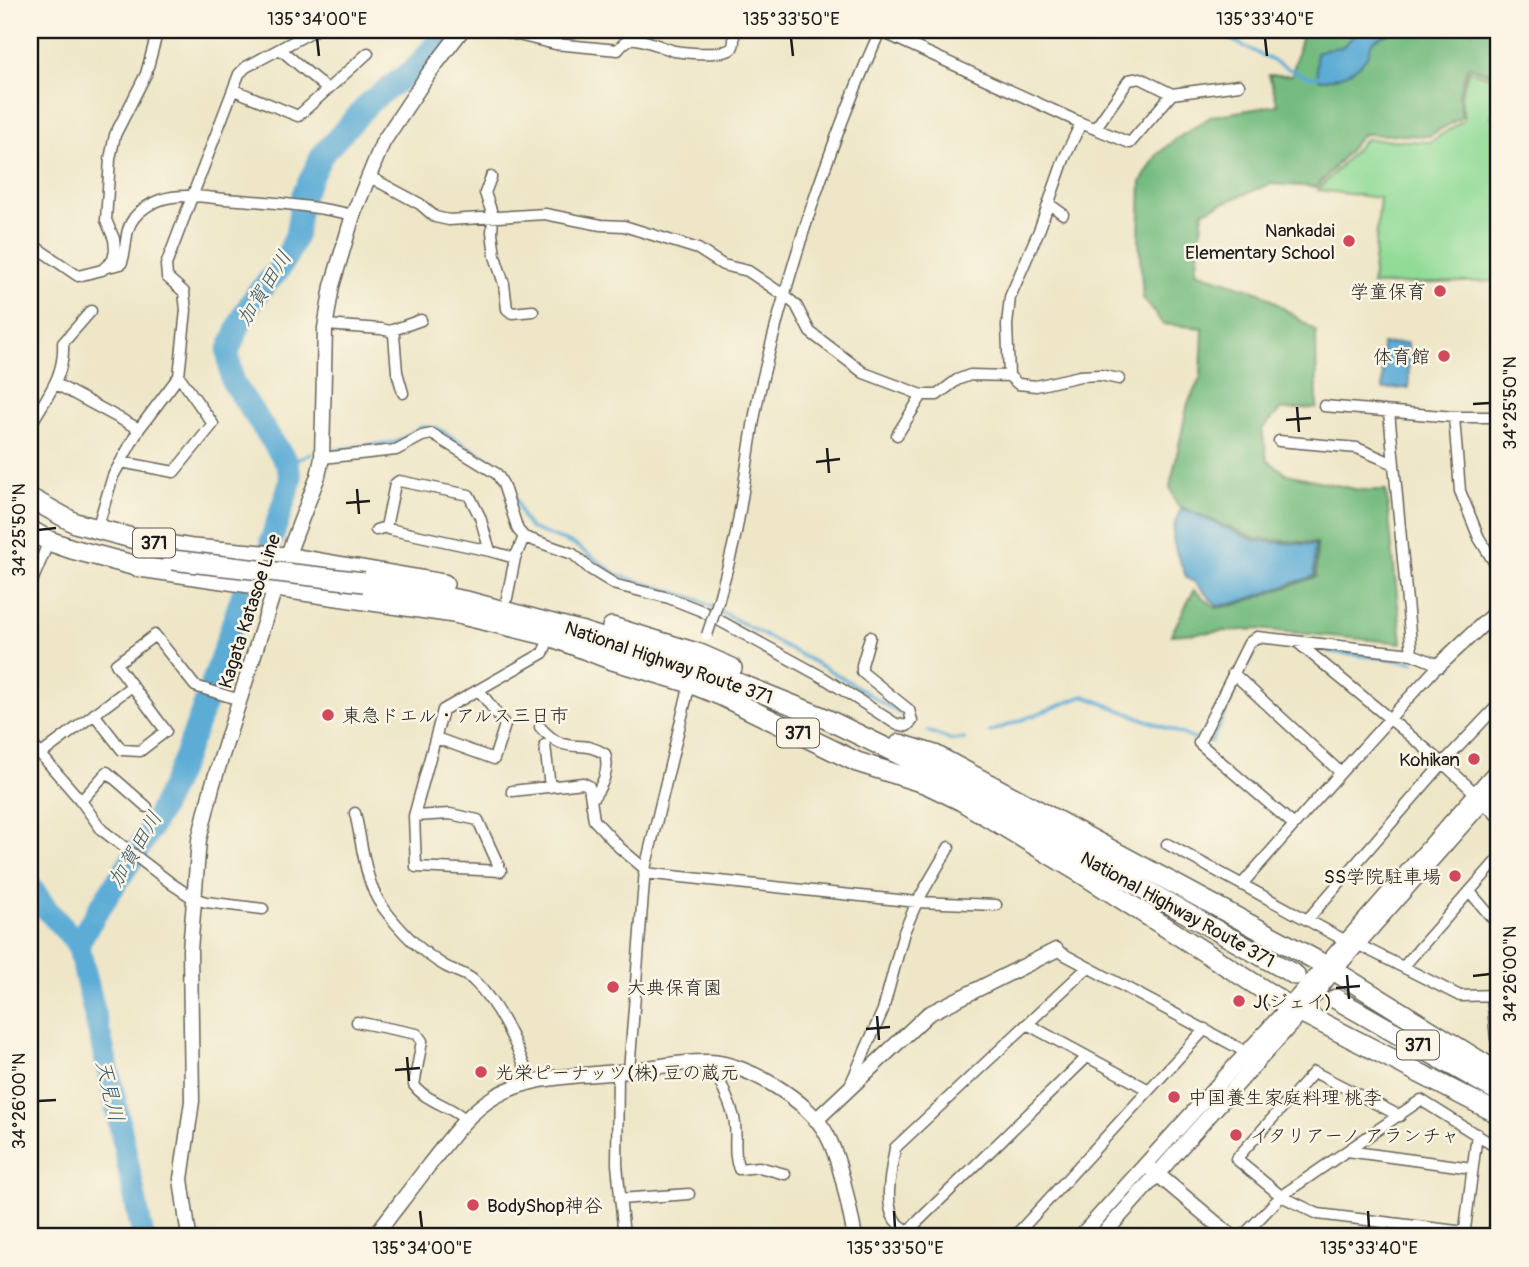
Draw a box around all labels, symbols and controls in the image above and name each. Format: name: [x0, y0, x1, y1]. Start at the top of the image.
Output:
text: 135°34'00"E: [267, 8, 367, 31]
text: 135°33'50"E: [742, 8, 840, 31]
text: 135°33'40"E: [1216, 8, 1314, 31]
place label: Nankadai Elementary School: [1185, 219, 1335, 265]
marker: Nankadai Elementary School: [1341, 233, 1357, 249]
water label: 加賀田川: [231, 245, 298, 331]
place label: 学童保育: [1350, 280, 1426, 304]
marker: 学童保育: [1432, 283, 1448, 299]
place label: 体育館: [1373, 345, 1430, 369]
marker: 体育館: [1436, 348, 1452, 364]
text: 34°25'50"N: [1499, 356, 1522, 450]
text: 34°25'50"N: [8, 483, 31, 577]
road number: 371: [133, 528, 175, 558]
street label: Kagata Katasoe Line: [214, 530, 286, 692]
street label: National Highway Route 371: [562, 616, 776, 710]
place label: 東急ドエル・アルス三日市: [342, 704, 569, 728]
marker: 東急ドエル・アルス三日市: [320, 707, 336, 723]
road number: 371: [777, 718, 819, 748]
place label: Kohikan: [1399, 748, 1460, 772]
marker: Kohikan: [1466, 751, 1482, 767]
water label: 加賀田川: [102, 806, 169, 892]
street label: National Highway Route 371: [1076, 846, 1279, 973]
place label: SS学院駐車場: [1324, 865, 1441, 889]
marker: SS学院駐車場: [1447, 868, 1463, 884]
text: 34°26'00"N: [1499, 926, 1522, 1022]
place label: 大典保育園: [627, 976, 722, 1000]
marker: 大典保育園: [605, 979, 621, 995]
place label: J(ジェイ): [1253, 990, 1332, 1014]
marker: J(ジェイ): [1231, 993, 1247, 1009]
road number: 371: [1397, 1030, 1439, 1060]
text: 34°26'00"N: [8, 1053, 31, 1149]
water label: 天見川: [89, 1057, 130, 1125]
place label: 光栄ピーナッツ(株) 豆の蔵元: [495, 1061, 739, 1085]
marker: 光栄ピーナッツ(株) 豆の蔵元: [473, 1064, 489, 1080]
place label: 中国養生家庭料理 桃李: [1188, 1086, 1382, 1110]
marker: 中国養生家庭料理 桃李: [1166, 1089, 1182, 1105]
place label: イタリアーノ アランチャ: [1250, 1124, 1460, 1148]
marker: イタリアーノ アランチャ: [1228, 1127, 1244, 1143]
place label: BodyShop神谷: [487, 1194, 603, 1218]
marker: BodyShop神谷: [465, 1197, 481, 1213]
text: 135°34'00"E: [372, 1237, 472, 1260]
text: 135°33'50"E: [846, 1237, 944, 1260]
text: 135°33'40"E: [1320, 1237, 1418, 1260]

